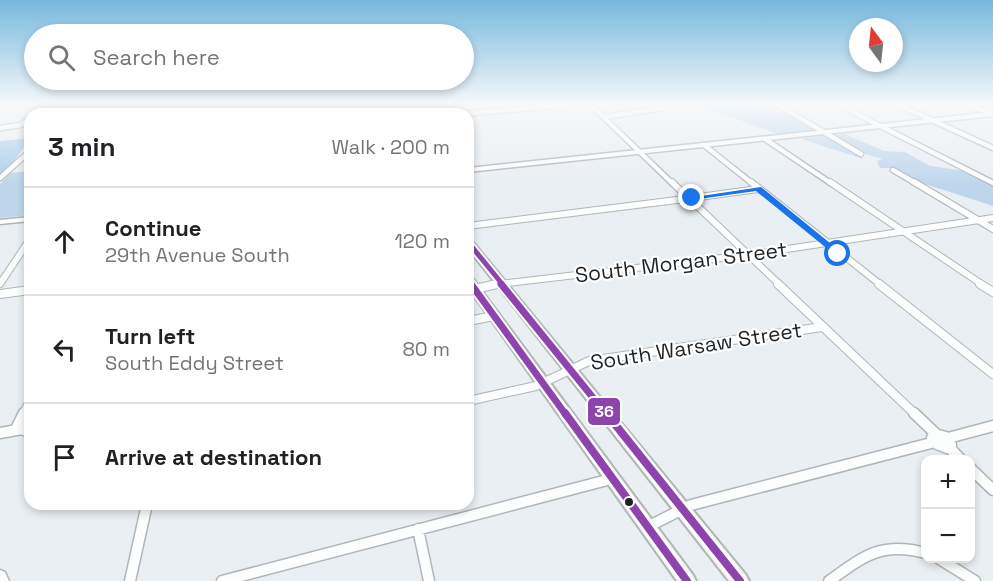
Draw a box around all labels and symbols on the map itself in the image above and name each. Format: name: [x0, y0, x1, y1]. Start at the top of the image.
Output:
north arrow: [849, 18, 903, 72]
route end: [678, 184, 704, 210]
street label: South Morgan Street: [573, 236, 789, 288]
route start: [824, 240, 850, 266]
street label: South Warsaw Street: [588, 316, 804, 376]
line badge: 36: [587, 397, 621, 426]
text: 36: [594, 401, 614, 422]
unlabelled marker: [623, 496, 635, 508]

